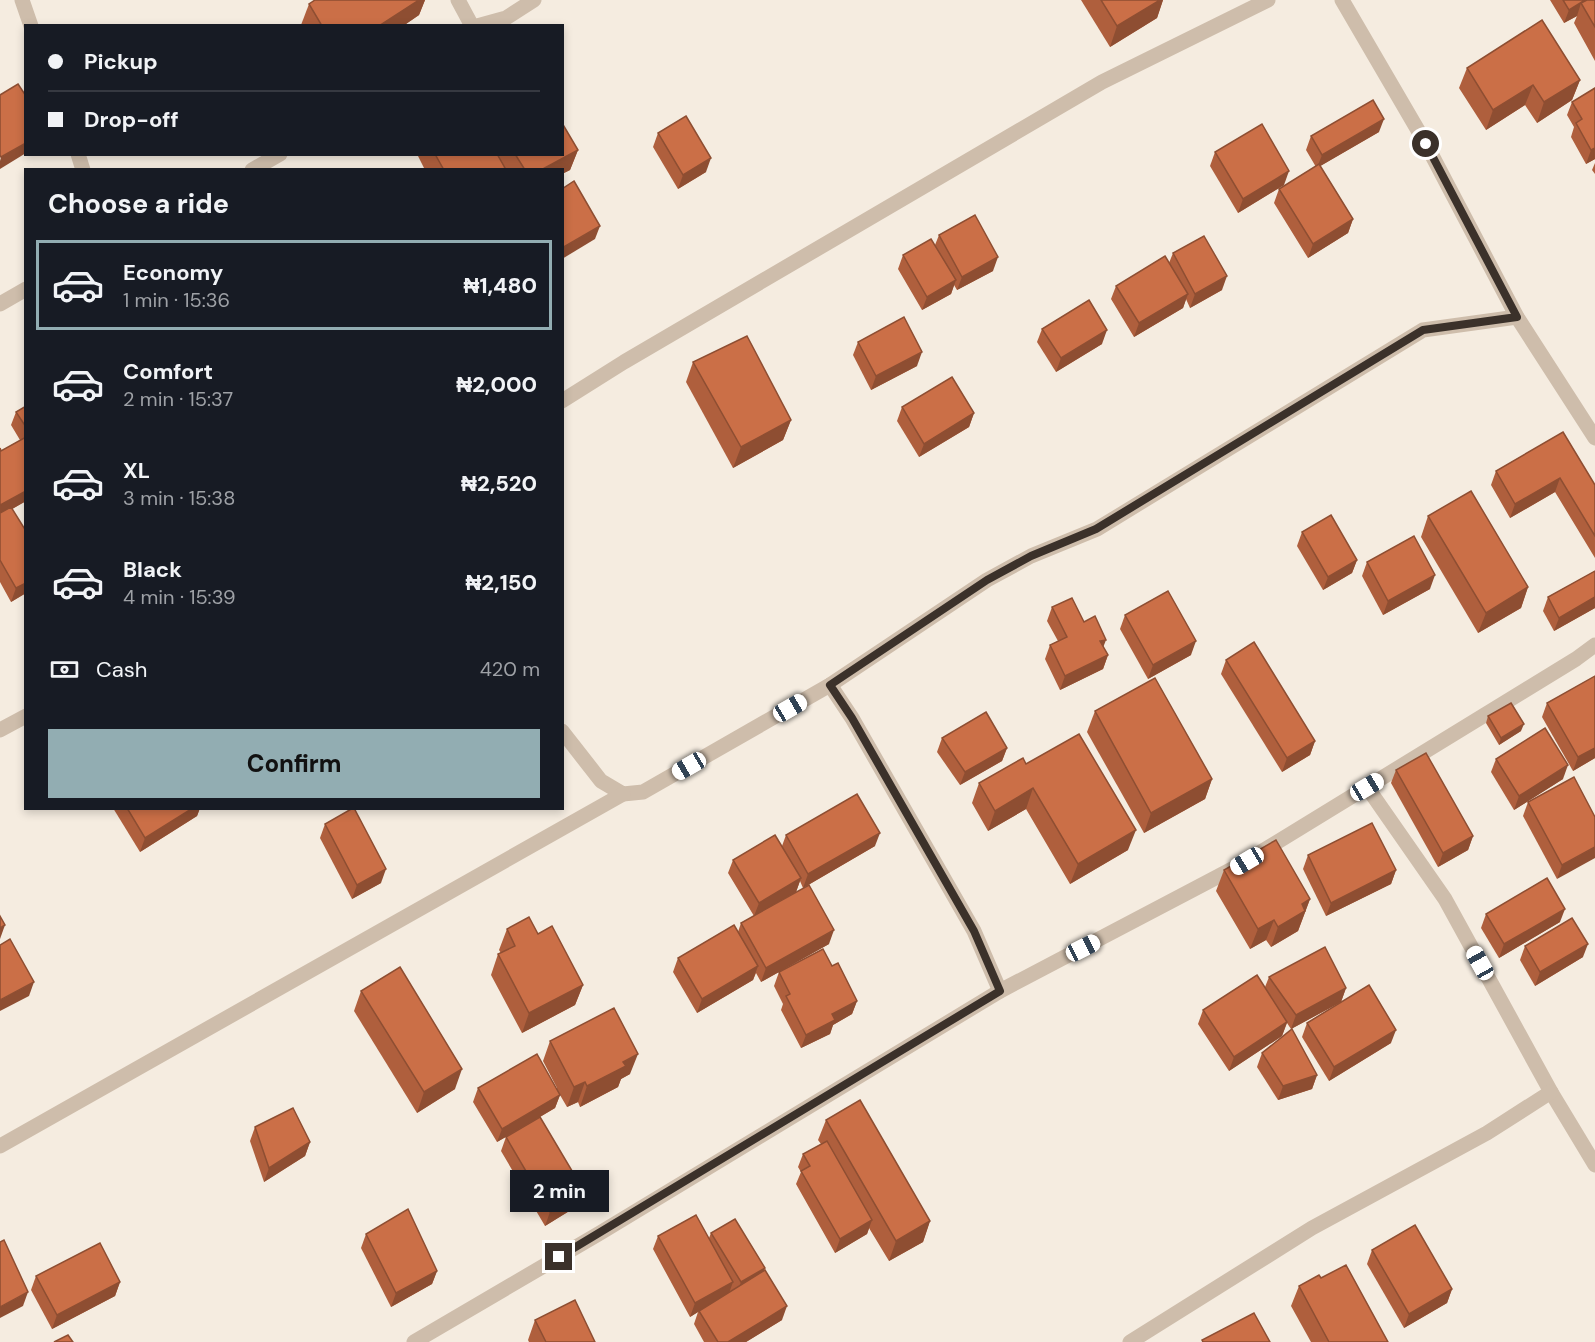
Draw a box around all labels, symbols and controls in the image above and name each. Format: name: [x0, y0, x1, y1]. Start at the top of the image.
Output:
text: Pickup: [84, 47, 158, 76]
text: Drop-off: [84, 105, 179, 134]
route start: [1412, 130, 1439, 157]
text: Choose a ride: [48, 186, 229, 221]
icon: car: [51, 258, 105, 312]
text: Economy: [123, 258, 223, 287]
text: ₦1,480: [464, 271, 537, 300]
text: 1 min · 15:36: [123, 287, 230, 313]
icon: car: [51, 357, 105, 411]
text: Comfort: [123, 357, 213, 386]
text: ₦2,000: [456, 370, 537, 399]
text: 2 min · 15:37: [123, 386, 233, 412]
icon: car: [51, 456, 105, 510]
text: XL: [123, 456, 150, 485]
text: ₦2,520: [461, 469, 537, 498]
text: 3 min · 15:38: [123, 485, 235, 511]
icon: car: [51, 555, 105, 609]
text: Black: [123, 555, 182, 584]
text: ₦2,150: [465, 568, 537, 597]
text: 4 min · 15:39: [123, 584, 235, 610]
icon: cash: [48, 653, 81, 686]
text: Cash: [96, 655, 147, 684]
text: 420 m: [480, 656, 540, 682]
car: [770, 691, 810, 725]
button: Confirm: [48, 729, 540, 798]
car: [669, 749, 709, 783]
car: [1347, 770, 1387, 804]
car: [1227, 844, 1267, 878]
car: [1063, 932, 1103, 964]
car: [1463, 943, 1497, 983]
callout: 2 min: [510, 1170, 608, 1212]
text: 2 min: [533, 1178, 586, 1204]
route end: [545, 1243, 572, 1270]

